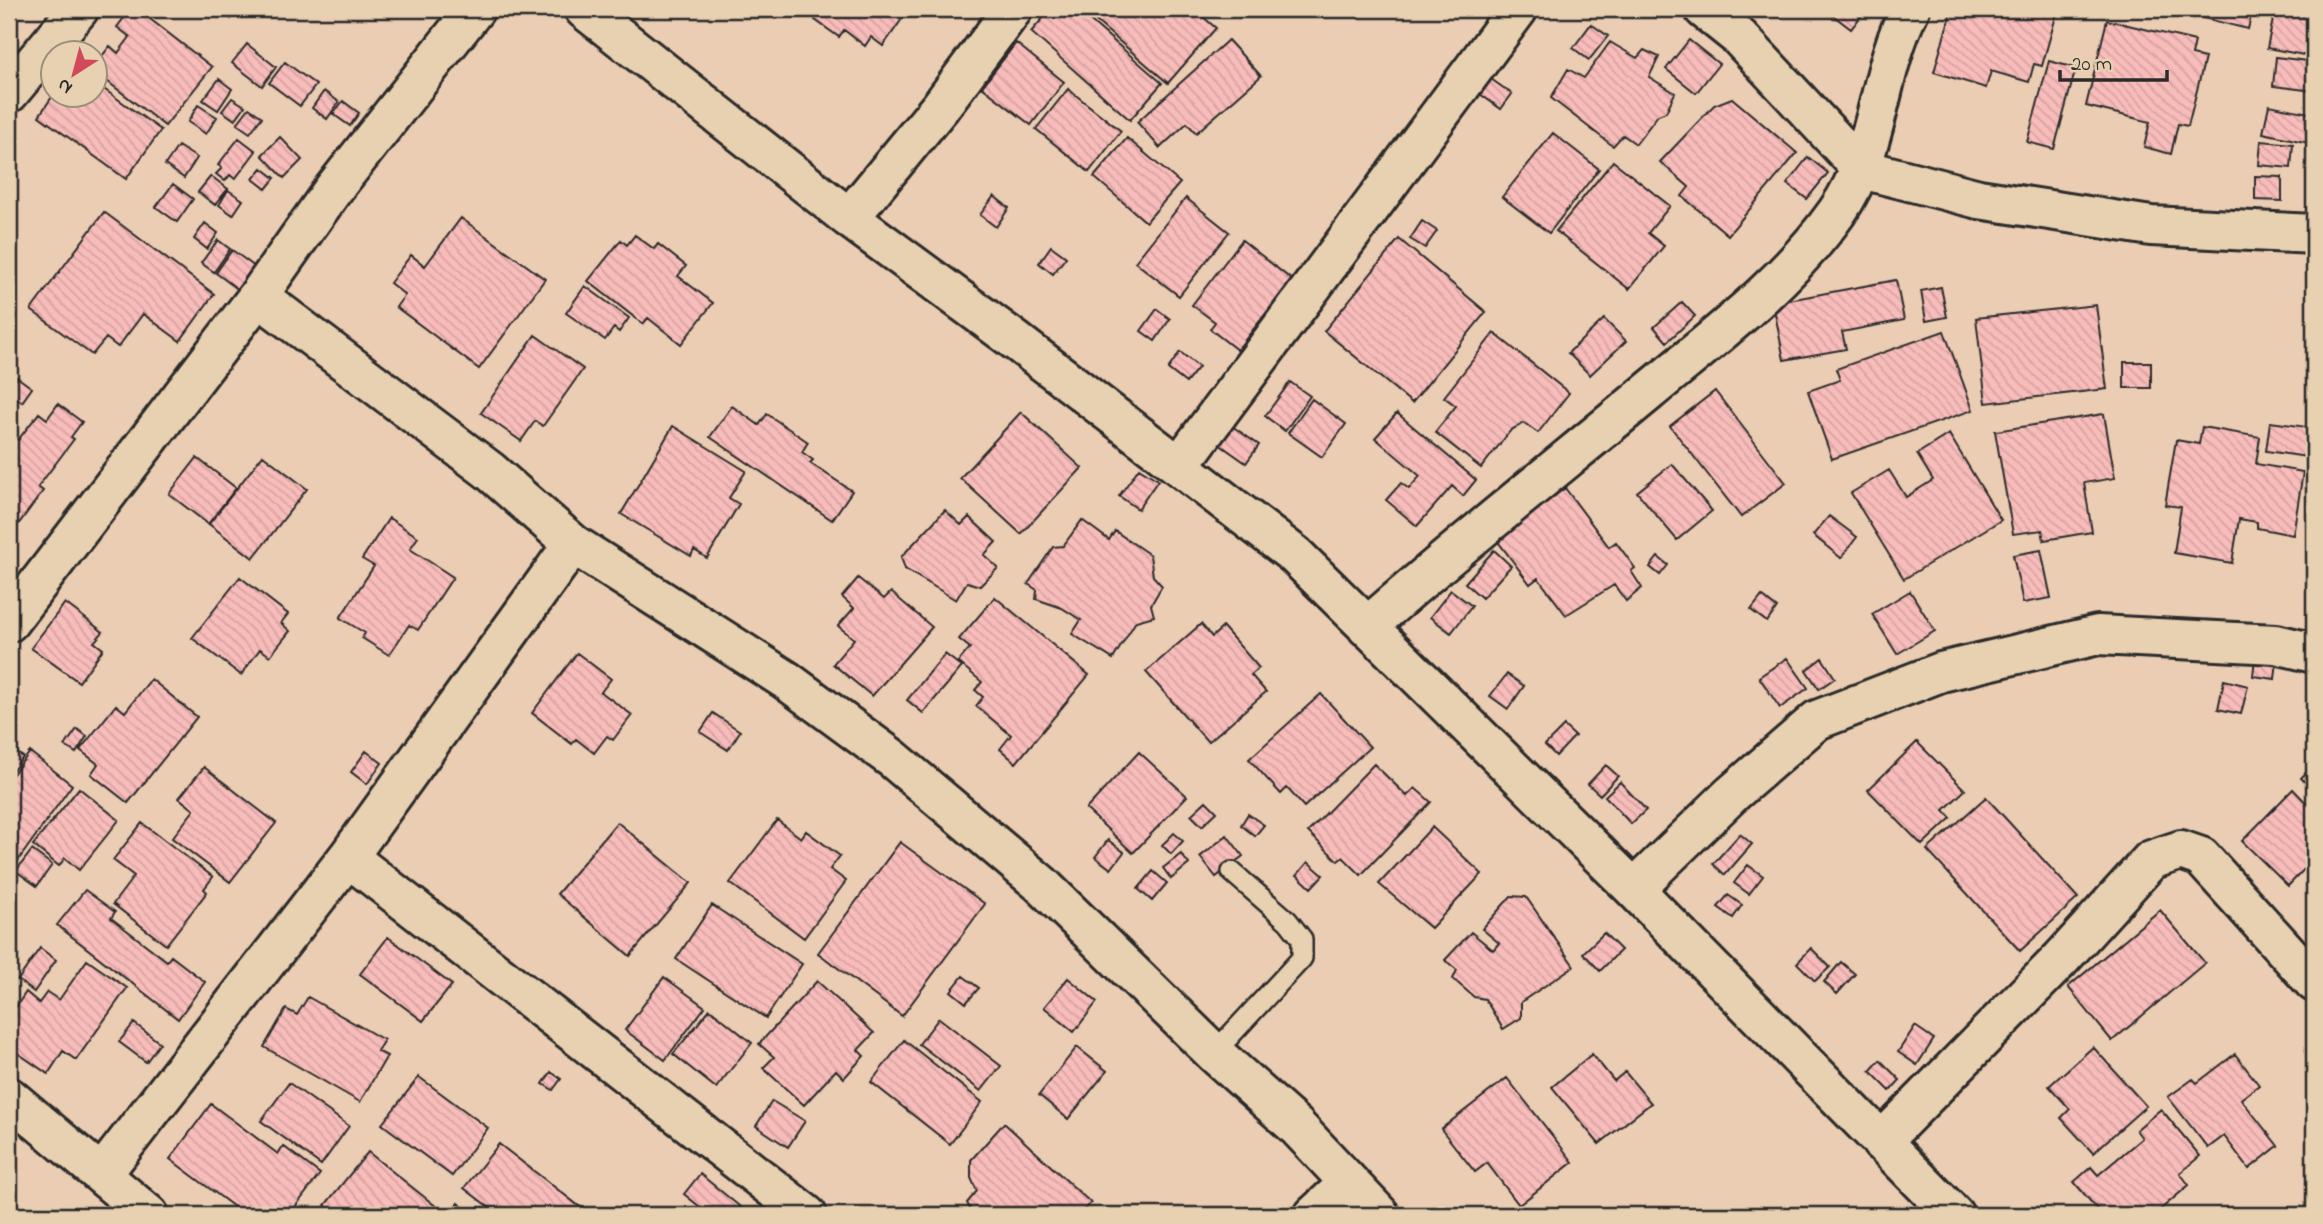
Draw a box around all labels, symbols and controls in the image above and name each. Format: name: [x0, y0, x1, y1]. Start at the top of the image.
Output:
north arrow: [38, 38, 108, 108]
scale bar: [2060, 38, 2167, 82]
text: 20 m: [2071, 50, 2112, 80]
text: N: [52, 71, 79, 100]

